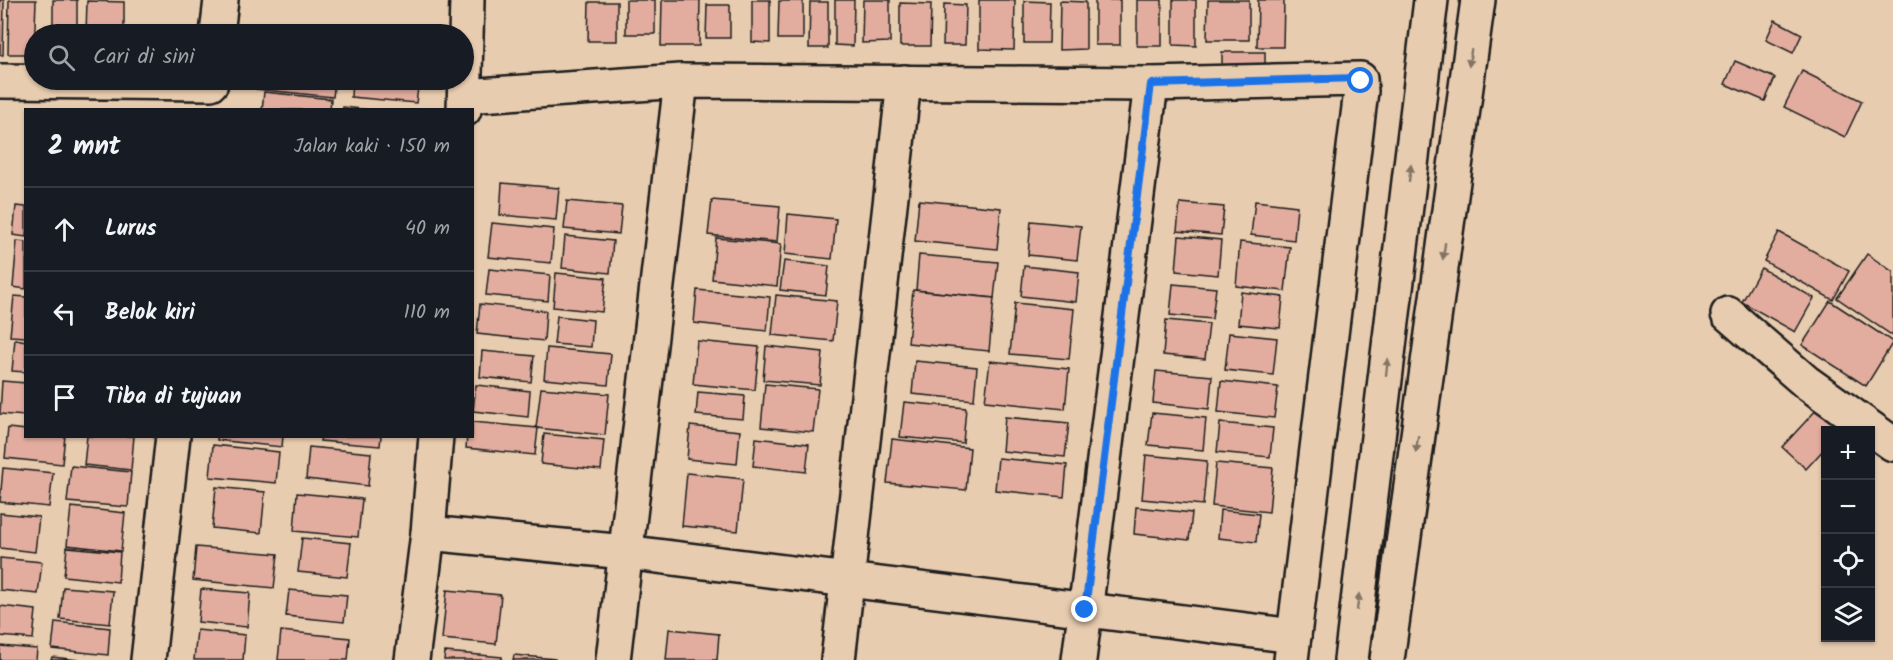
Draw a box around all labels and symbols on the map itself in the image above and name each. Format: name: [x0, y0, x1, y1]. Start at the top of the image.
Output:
one-way arrow: [1466, 49, 1475, 68]
route start: [1347, 67, 1373, 93]
one-way arrow: [1405, 163, 1415, 182]
one-way arrow: [1439, 242, 1448, 261]
one-way arrow: [1382, 357, 1391, 376]
one-way arrow: [1412, 435, 1422, 454]
one-way arrow: [1353, 592, 1363, 611]
route end: [1071, 596, 1097, 622]

